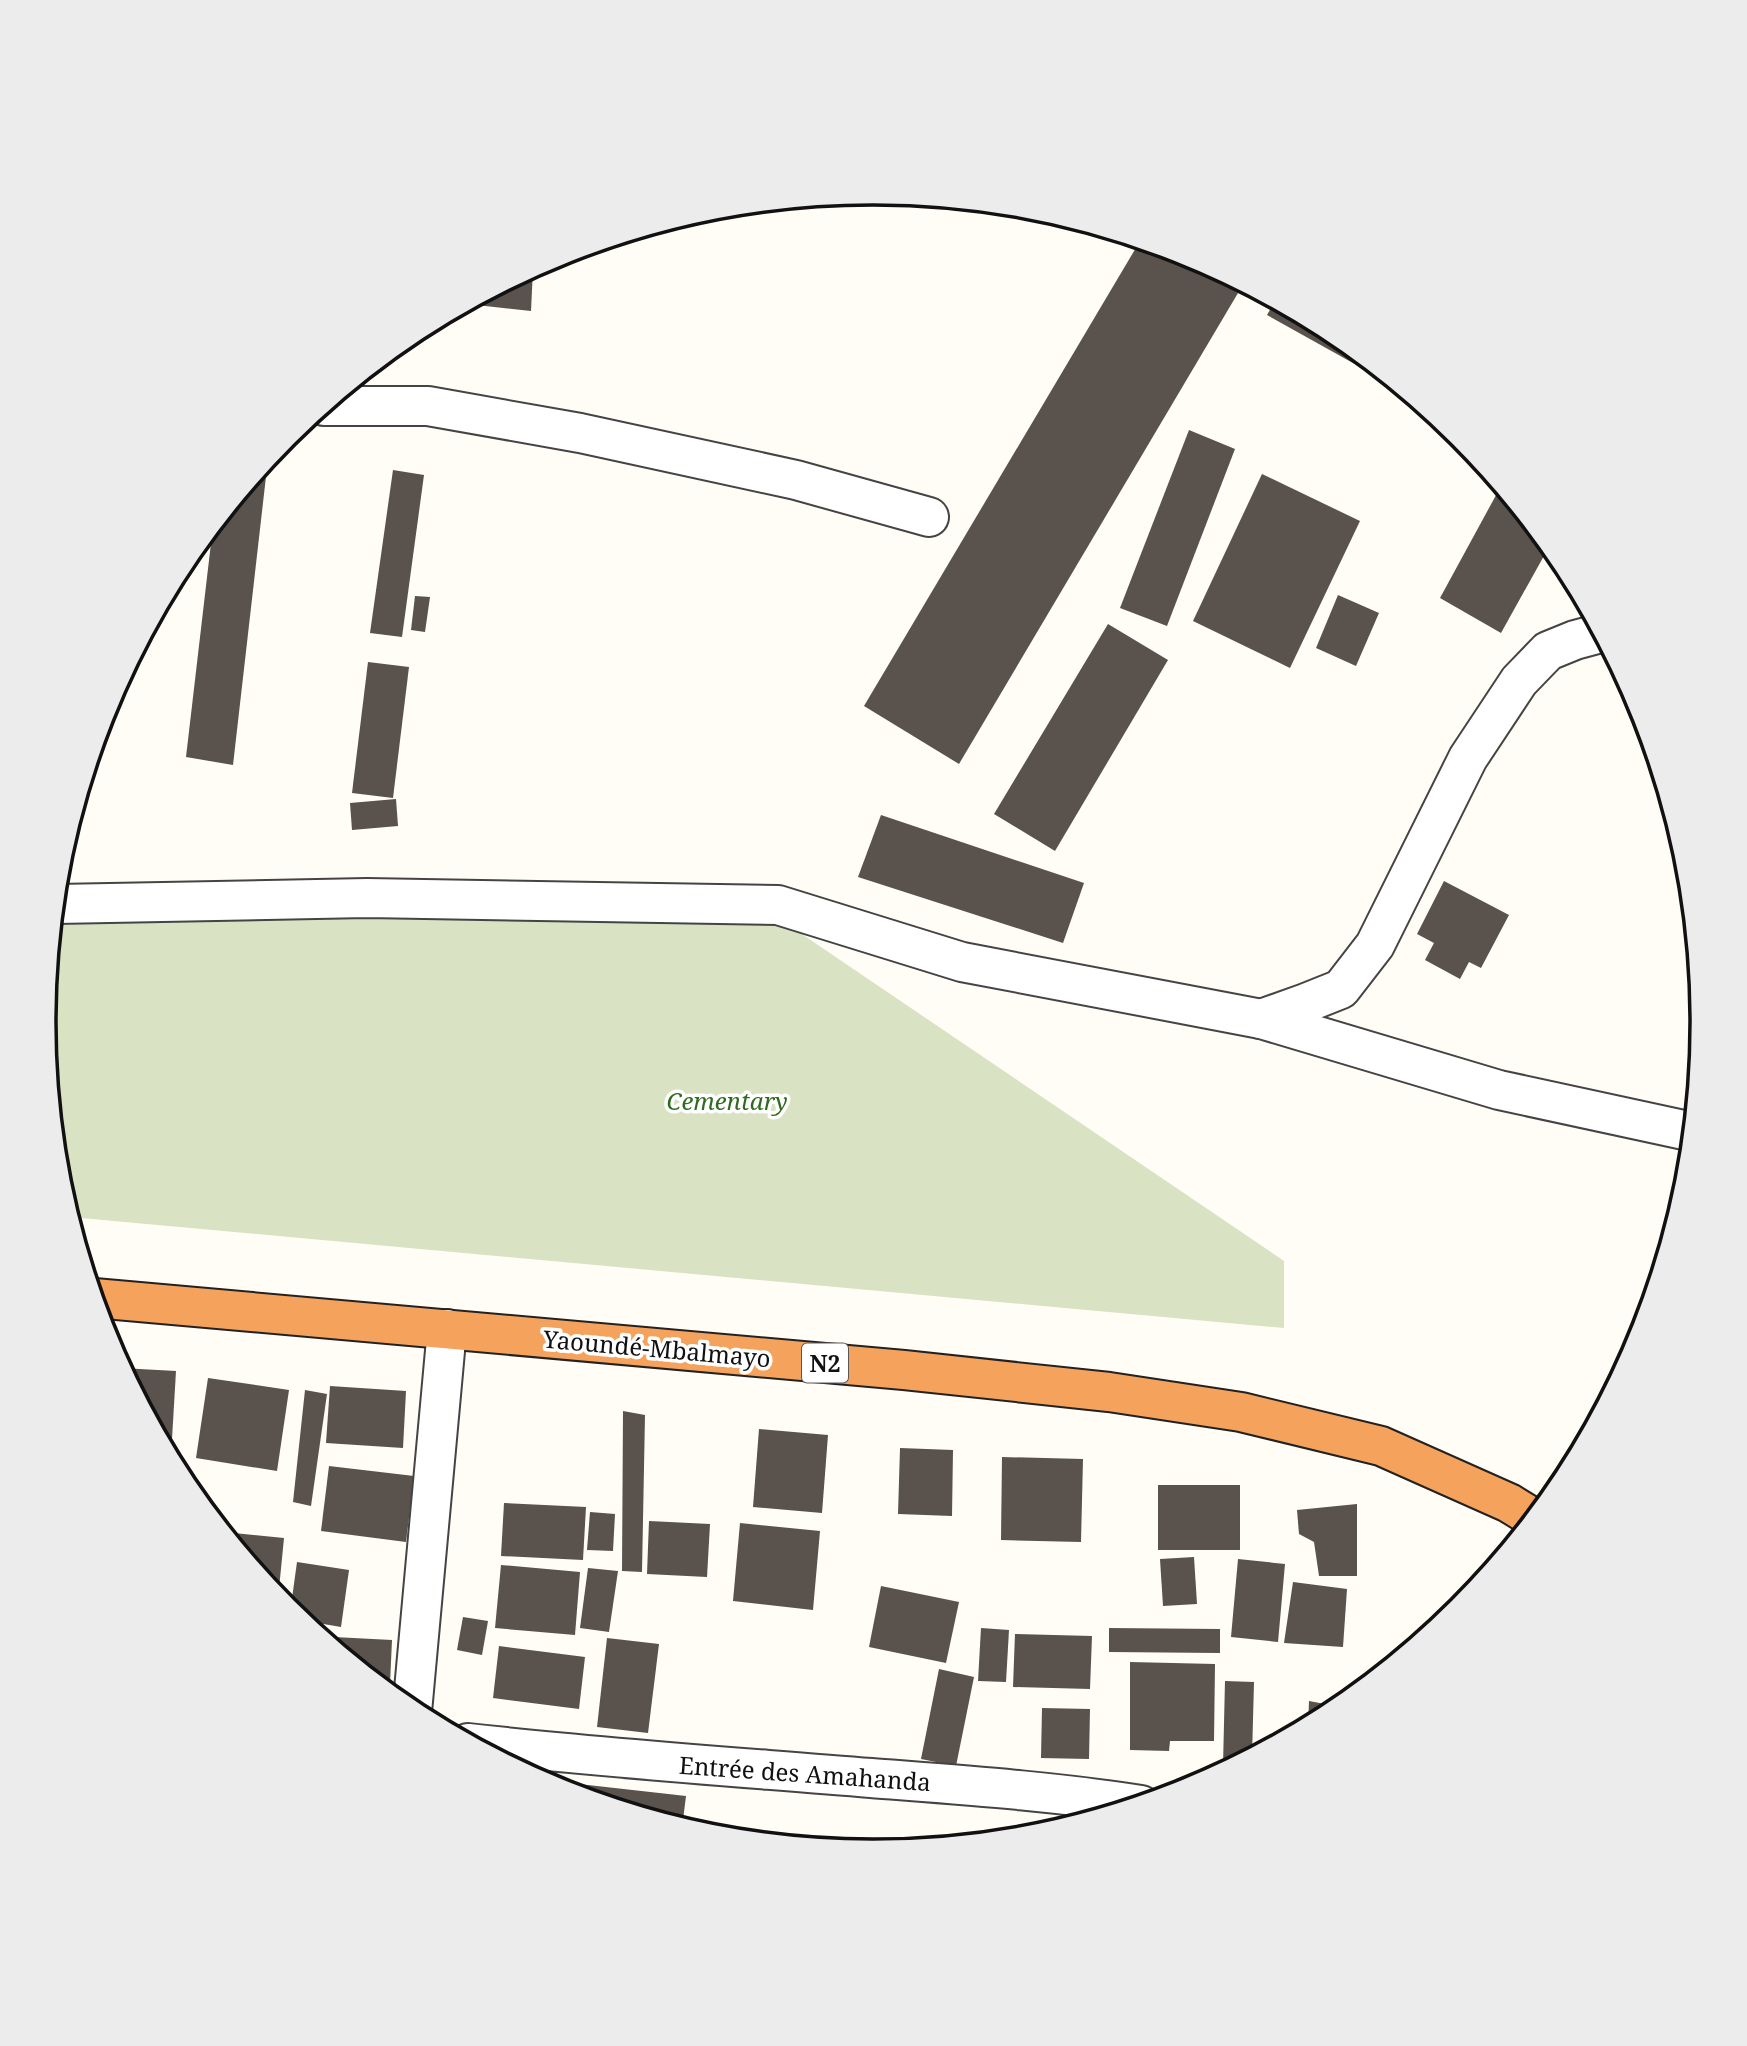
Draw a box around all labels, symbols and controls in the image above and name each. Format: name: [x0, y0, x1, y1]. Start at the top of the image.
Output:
park label: Cementary: [666, 1084, 788, 1117]
street label: Yaoundé-Mbalmayo: [541, 1322, 772, 1374]
road number: N2: [802, 1344, 848, 1382]
street label: Entrée des Amahanda: [678, 1748, 932, 1798]

